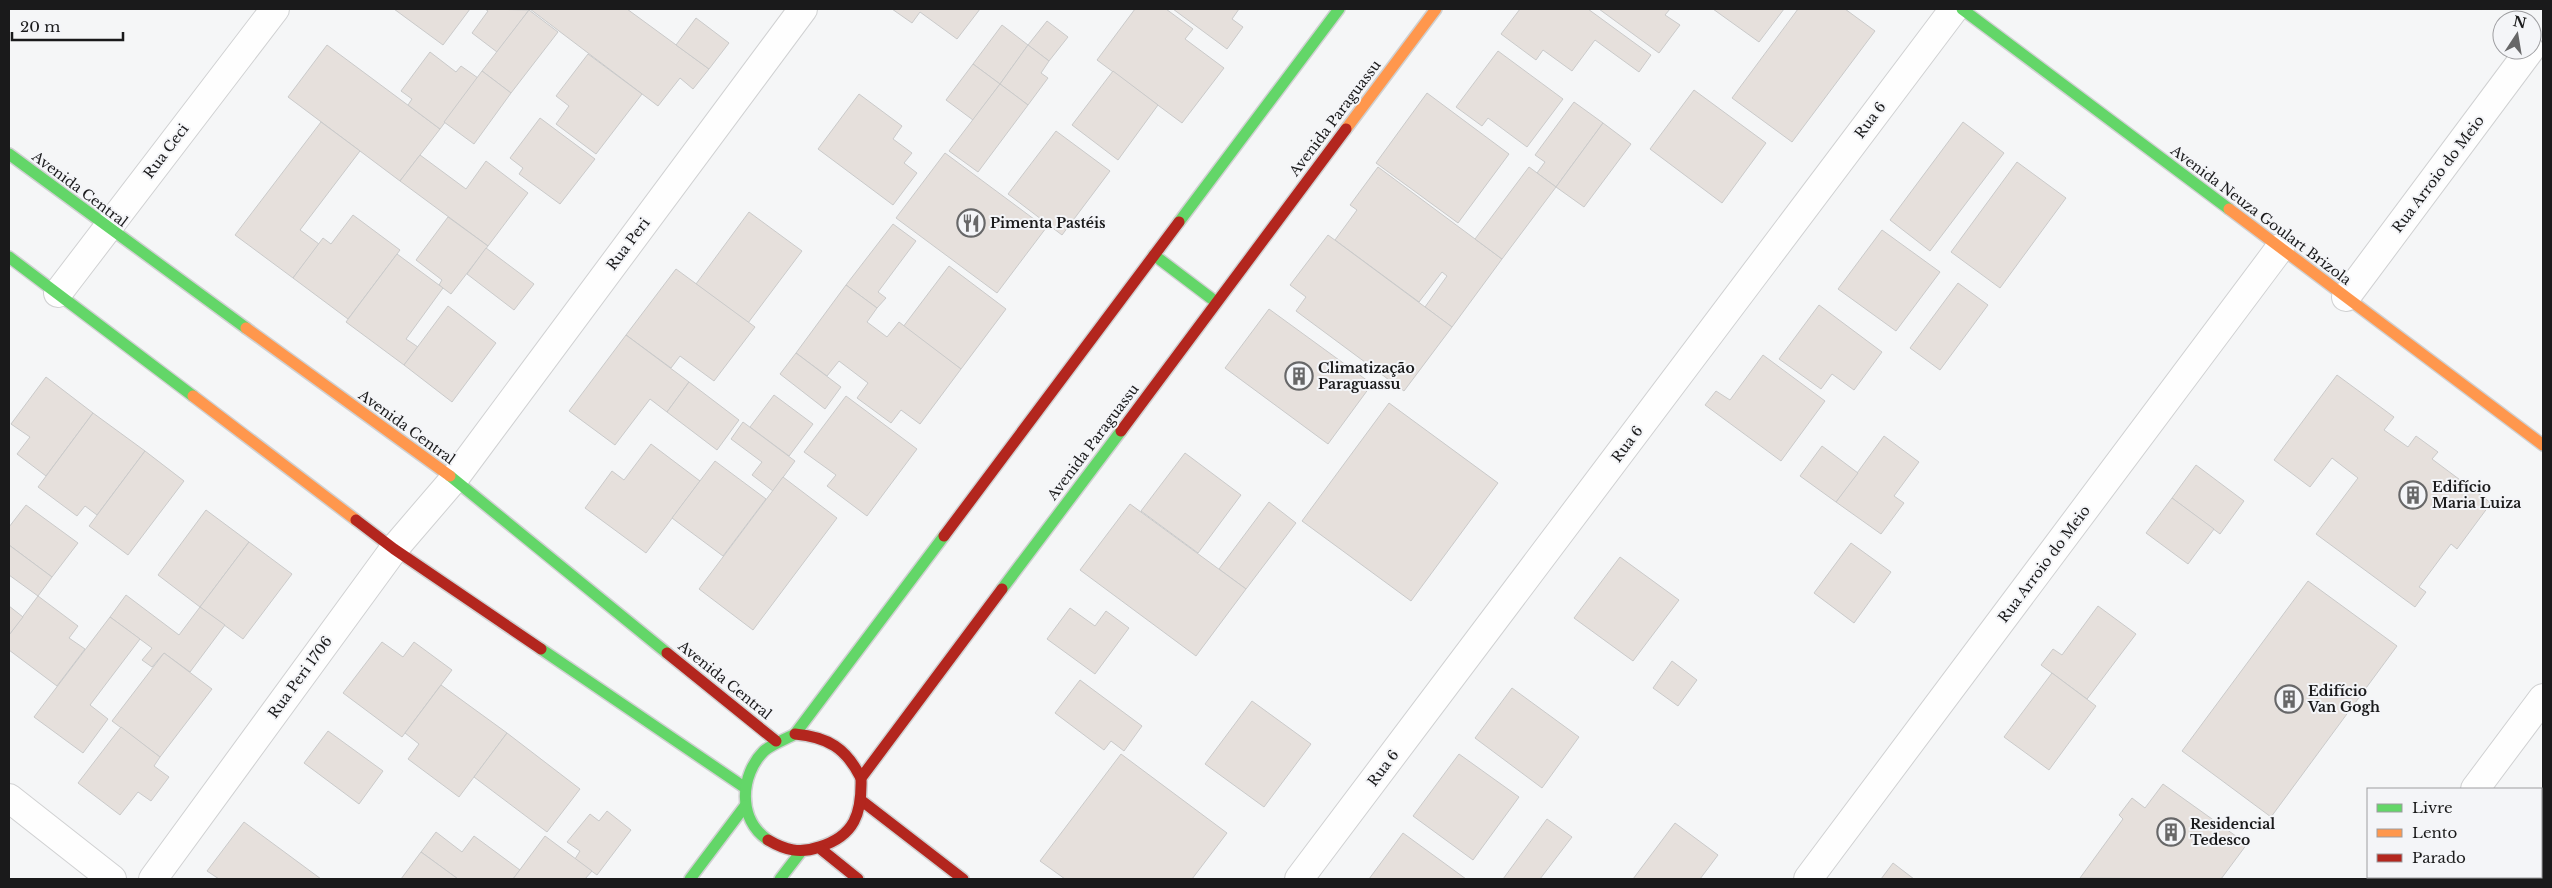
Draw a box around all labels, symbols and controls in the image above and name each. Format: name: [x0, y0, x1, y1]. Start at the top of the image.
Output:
scale bar: [12, 10, 124, 42]
north arrow: [2492, 10, 2542, 60]
text: N: [2511, 12, 2528, 32]
text: 20 m: [20, 17, 60, 36]
street label: Avenida Paraguassu: [1285, 56, 1385, 181]
street label: Rua 6: [1850, 98, 1890, 142]
street label: Rua Arroio do Meio: [2388, 112, 2488, 236]
street label: Rua Ceci: [140, 120, 192, 182]
street label: Avenida Neuza Goulart Brizola: [2166, 141, 2355, 289]
street label: Avenida Central: [28, 147, 132, 231]
restaurant icon: Pimenta Pastéis: [956, 208, 986, 238]
street label: Rua Peri: [603, 214, 654, 274]
place label: Pimenta Pastéis: [990, 214, 1106, 232]
place label: Climatização Paraguassu: [1318, 359, 1415, 393]
building icon: Climatização Paraguassu: [1284, 361, 1314, 391]
street label: Avenida Paraguassu: [1043, 380, 1143, 505]
street label: Avenida Central: [354, 385, 459, 468]
street label: Rua 6: [1607, 422, 1647, 466]
place label: Edifício Maria Luiza: [2432, 478, 2521, 512]
building icon: Edifício Maria Luiza: [2398, 480, 2428, 510]
street label: Rua Arroio do Meio: [1994, 502, 2094, 626]
street label: Rua Peri 1706: [264, 632, 336, 722]
street label: Avenida Central: [674, 636, 776, 723]
place label: Edifício Van Gogh: [2307, 682, 2380, 716]
building icon: Edifício Van Gogh: [2274, 684, 2304, 714]
street label: Rua 6: [1363, 746, 1403, 790]
legend: [2367, 788, 2542, 878]
text: Livre: [2412, 798, 2453, 817]
place label: Residencial Tedesco: [2190, 815, 2275, 849]
building icon: Residencial Tedesco: [2156, 817, 2186, 847]
text: Lento: [2412, 823, 2458, 842]
text: Parado: [2412, 848, 2466, 867]

